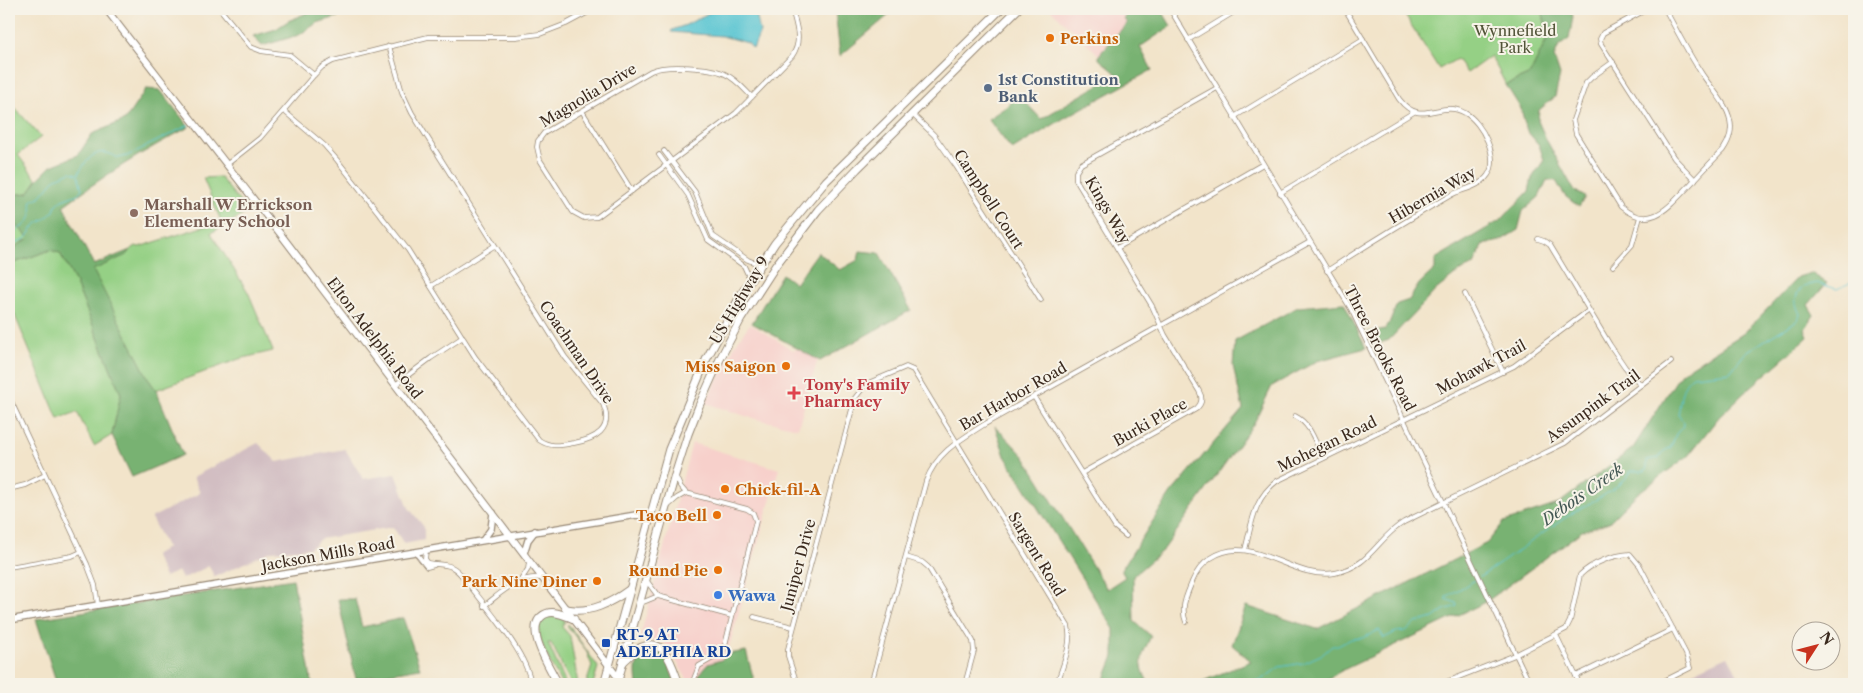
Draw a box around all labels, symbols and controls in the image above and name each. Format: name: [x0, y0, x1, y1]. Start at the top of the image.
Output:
park label: Wynnefield Park: [1473, 21, 1556, 57]
place label: Perkins: [1060, 29, 1119, 48]
marker: Perkins: [1044, 32, 1056, 44]
street label: Magnolia Drive: [536, 59, 640, 131]
place label: 1st Constitution Bank: [998, 70, 1119, 106]
marker: 1st Constitution Bank: [982, 82, 994, 94]
street label: Campbell Court: [950, 146, 1029, 253]
street label: Hibernia Way: [1385, 162, 1479, 228]
street label: Kings Way: [1081, 173, 1135, 248]
place label: Marshall W Errickson Elementary School: [144, 195, 313, 231]
marker: Marshall W Errickson Elementary School: [128, 207, 140, 219]
street label: US Highway 9: [705, 253, 773, 347]
street label: Elton Adelphia Road: [323, 274, 427, 402]
street label: Three Brooks Road: [1340, 282, 1420, 414]
street label: Coachman Drive: [536, 297, 618, 407]
street label: Mohawk Trail: [1433, 335, 1530, 399]
place label: Miss Saigon: [685, 357, 777, 376]
street label: Bar Harbor Road: [956, 358, 1070, 434]
marker: Miss Saigon: [780, 360, 792, 372]
street label: Assunpink Trail: [1542, 365, 1644, 447]
place label: Tony's Family Pharmacy: [804, 375, 910, 411]
marker: Tony's Family Pharmacy: [788, 387, 800, 399]
street label: Burki Place: [1110, 394, 1190, 450]
street label: Mohegan Road: [1274, 412, 1380, 476]
water label: Debois Creek: [1536, 458, 1627, 531]
place label: Chick-fil-A: [735, 480, 822, 499]
marker: Chick-fil-A: [719, 483, 731, 495]
place label: Taco Bell: [636, 506, 707, 525]
street label: Sargent Road: [1004, 508, 1070, 600]
marker: Taco Bell: [711, 509, 723, 521]
street label: Juniper Drive: [776, 517, 819, 615]
street label: Jackson Mills Road: [258, 533, 396, 575]
place label: Round Pie: [628, 561, 708, 580]
marker: Round Pie: [712, 564, 724, 576]
place label: Park Nine Diner: [461, 572, 588, 591]
marker: Park Nine Diner: [591, 575, 603, 587]
place label: Wawa: [727, 586, 776, 605]
marker: Wawa: [712, 589, 724, 601]
north arrow: [1790, 620, 1840, 670]
place label: RT-9 AT ADELPHIA RD: [615, 625, 731, 661]
text: N: [1816, 628, 1837, 649]
marker: RT-9 AT ADELPHIA RD: [600, 637, 612, 649]

